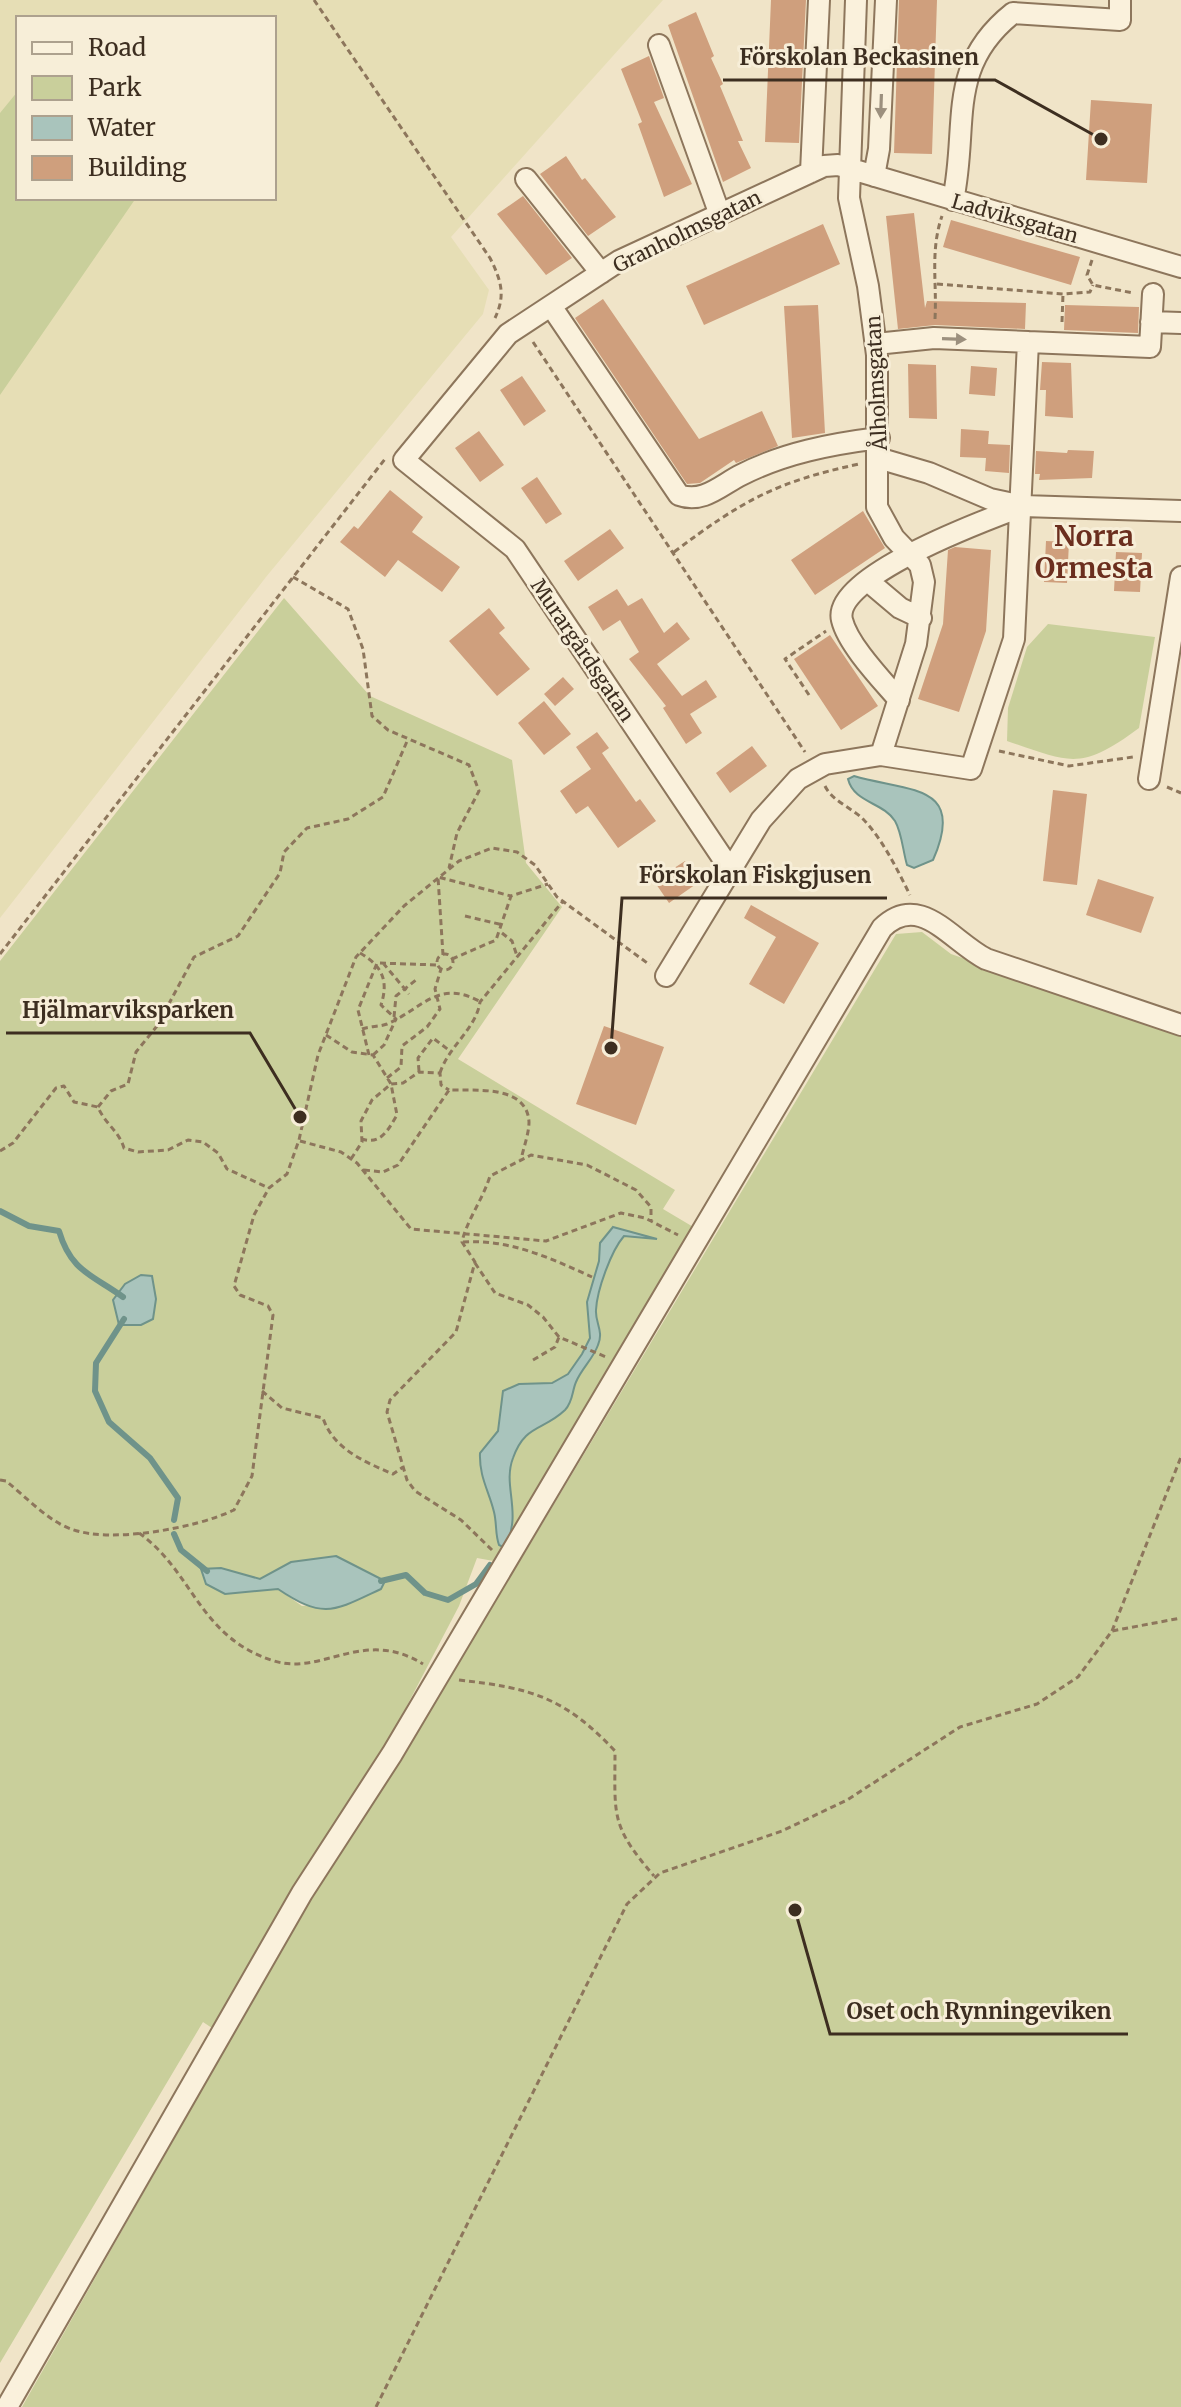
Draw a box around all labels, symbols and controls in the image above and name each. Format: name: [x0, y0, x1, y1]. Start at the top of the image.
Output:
legend: [16, 16, 276, 200]
text: Road: [88, 32, 146, 63]
callout: Förskolan Beckasinen: [723, 34, 995, 80]
text: Förskolan Beckasinen: [739, 43, 979, 71]
text: Park: [88, 72, 142, 103]
one-way arrow: [875, 94, 888, 119]
text: Water: [87, 112, 156, 143]
text: Building: [88, 152, 187, 183]
street label: Granholmsgatan: [609, 184, 765, 278]
street label: Ladviksgatan: [949, 188, 1081, 248]
street label: Ålholmsgatan: [858, 315, 892, 452]
one-way arrow: [942, 333, 967, 346]
district label: Norra Ormesta: [1035, 518, 1154, 586]
street label: Murargårdsgatan: [526, 574, 640, 726]
callout: Förskolan Fiskgjusen: [622, 852, 887, 898]
text: Förskolan Fiskgjusen: [639, 861, 871, 889]
callout: Hjälmarviksparken: [6, 987, 250, 1033]
text: Hjälmarviksparken: [22, 996, 234, 1024]
callout: Oset och Rynningeviken: [830, 1988, 1128, 2034]
text: Oset och Rynningeviken: [846, 1997, 1112, 2025]

